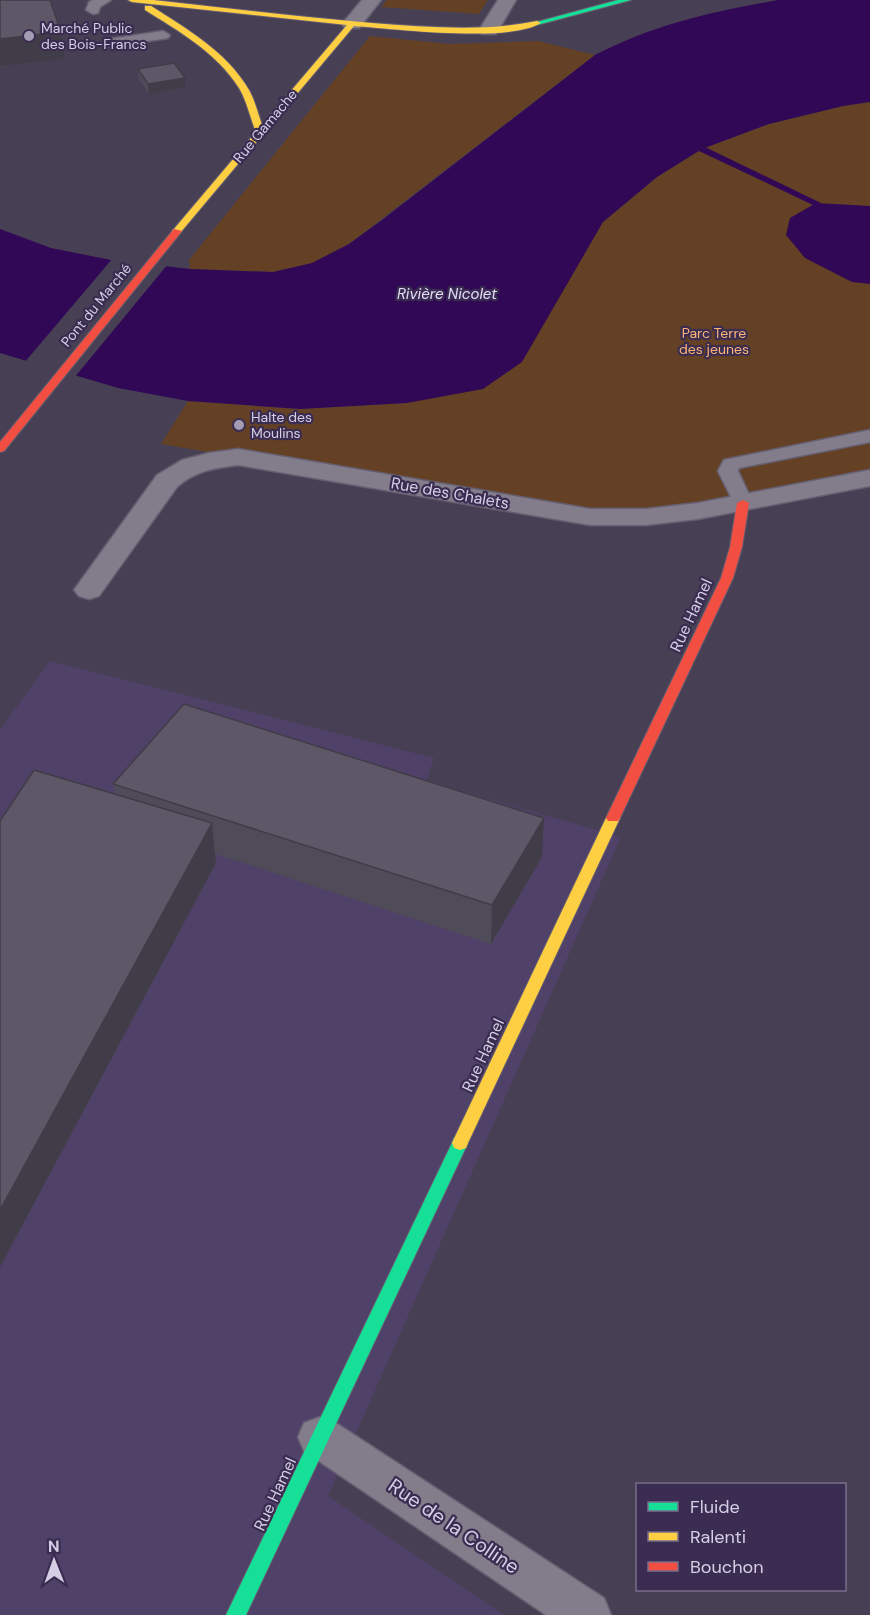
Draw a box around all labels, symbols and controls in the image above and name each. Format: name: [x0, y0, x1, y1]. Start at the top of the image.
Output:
place label: Marché Public des Bois-Francs: [41, 19, 147, 53]
marker: Marché Public des Bois-Francs: [22, 29, 36, 43]
street label: Rue Gamache: [229, 86, 301, 166]
street label: Pont du Marché: [57, 260, 135, 350]
water label: Rivière Nicolet: [397, 284, 497, 304]
park label: Parc Terre des jeunes: [679, 324, 749, 358]
place label: Halte des Moulins: [251, 408, 312, 442]
marker: Halte des Moulins: [232, 418, 246, 432]
street label: Rue des Chalets: [389, 472, 511, 514]
street label: Rue Hamel: [665, 575, 717, 655]
street label: Rue Hamel: [457, 1015, 509, 1095]
street label: Rue Hamel: [249, 1454, 301, 1534]
street label: Rue de la Colline: [383, 1473, 525, 1579]
legend: [636, 1483, 846, 1591]
text: Fluide: [690, 1495, 740, 1519]
text: Ralenti: [690, 1525, 746, 1549]
north arrow: [24, 1531, 84, 1591]
text: N: [48, 1536, 60, 1557]
text: Bouchon: [690, 1555, 764, 1579]

